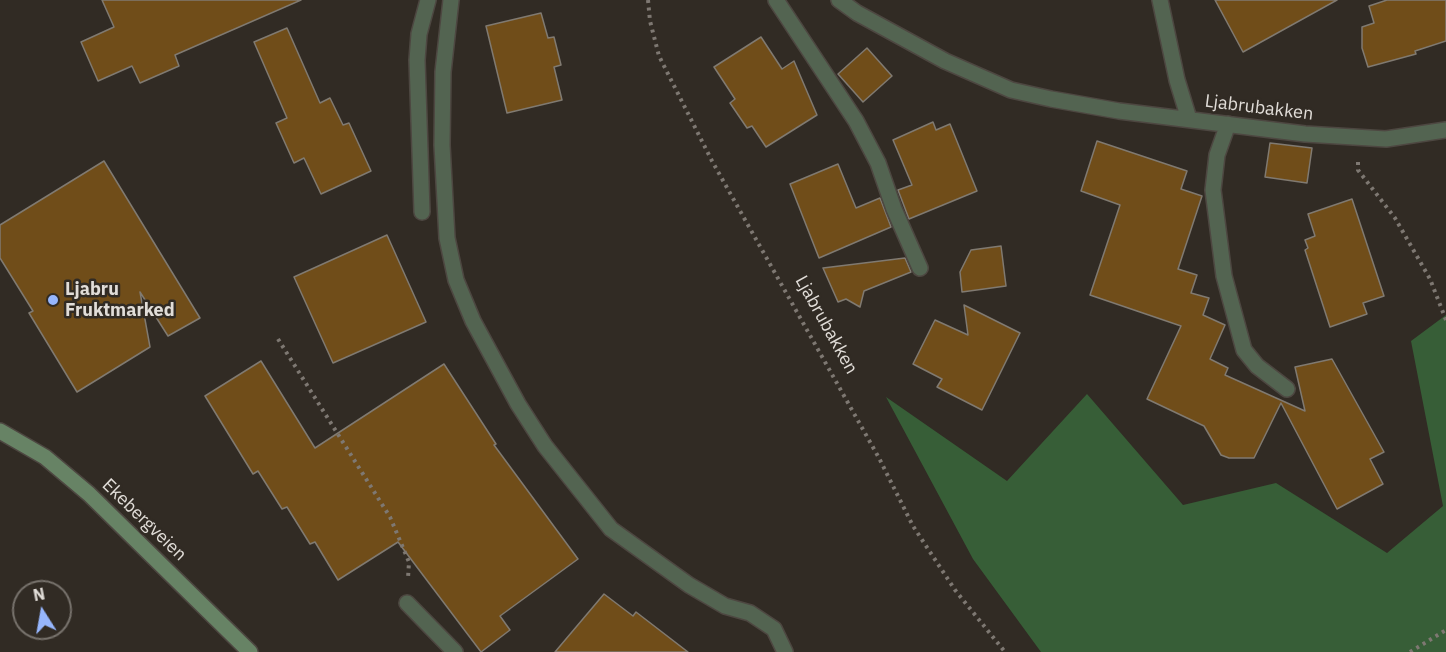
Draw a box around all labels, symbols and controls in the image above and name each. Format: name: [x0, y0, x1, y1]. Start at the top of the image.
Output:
street label: Ljabrubakken: [1203, 91, 1315, 125]
street label: Ljabrubakken: [790, 272, 862, 378]
place label: Ljabru Fruktmarked: [65, 279, 175, 322]
marker: Ljabru Fruktmarked: [46, 293, 60, 307]
street label: Ekebergveien: [97, 474, 191, 566]
north arrow: [12, 580, 72, 640]
text: N: [31, 583, 47, 605]

